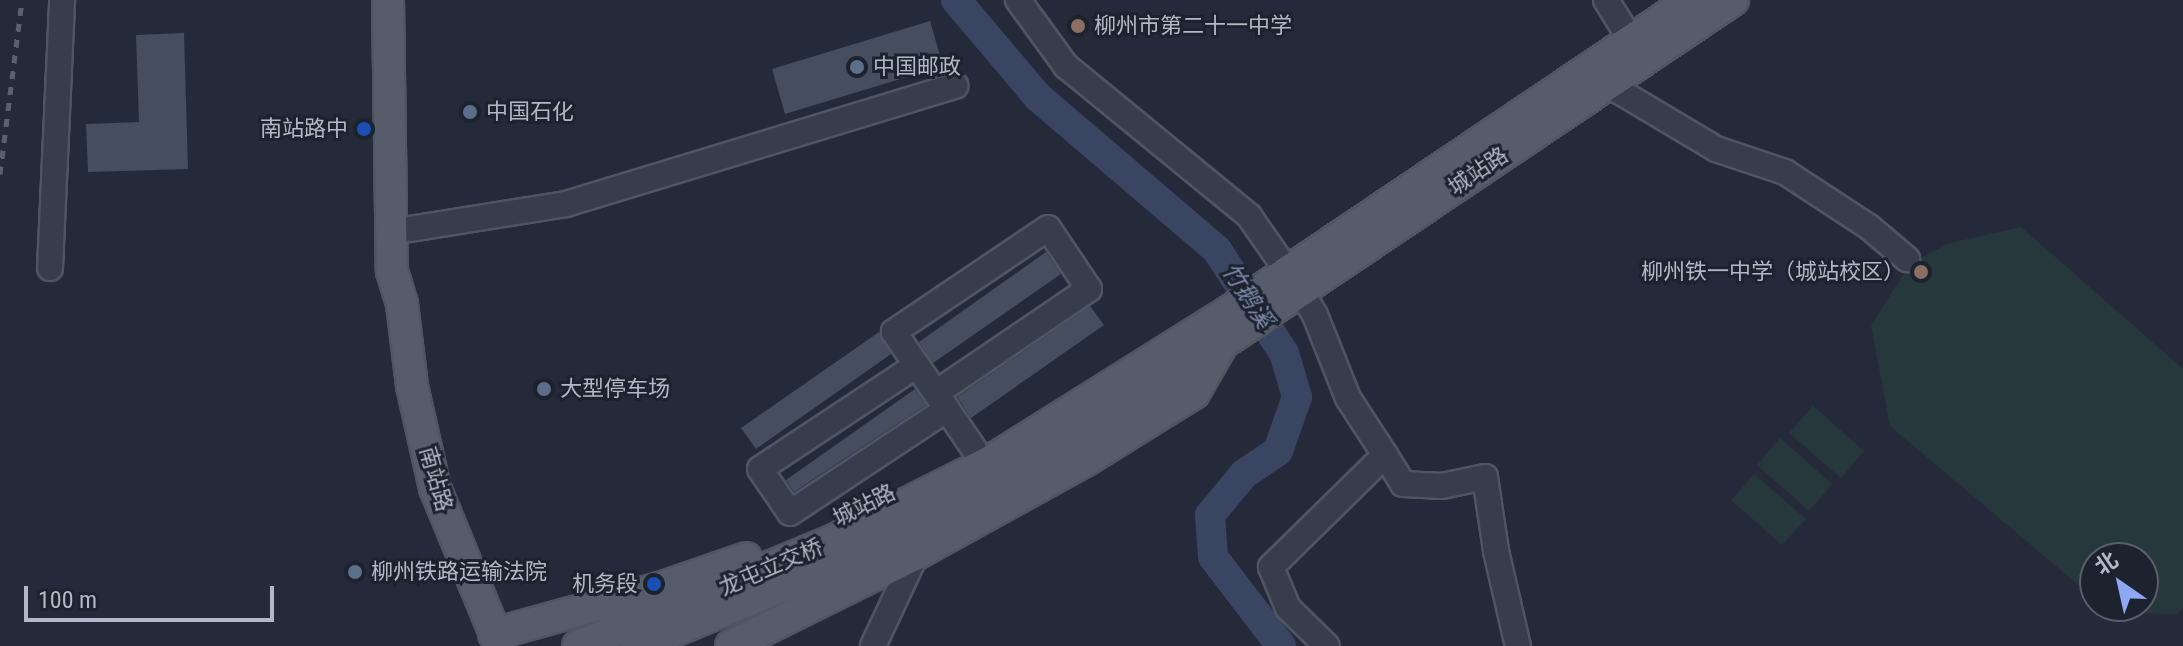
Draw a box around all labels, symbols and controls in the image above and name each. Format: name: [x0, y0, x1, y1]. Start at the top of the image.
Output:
place label: 柳州市第二十一中学: [1094, 13, 1292, 39]
marker: 柳州市第二十一中学: [1069, 17, 1087, 35]
place label: 中国邮政: [873, 54, 961, 80]
marker: 中国邮政: [848, 58, 866, 76]
place label: 中国石化: [486, 99, 574, 125]
marker: 中国石化: [461, 103, 479, 121]
place label: 南站路中: [260, 116, 348, 142]
marker: 南站路中: [355, 120, 373, 138]
street label: 城站路: [1443, 142, 1513, 200]
water label: 竹鹅溪: [1215, 258, 1279, 334]
place label: 柳州铁一中学（城站校区）: [1641, 259, 1905, 285]
marker: 柳州铁一中学（城站校区）: [1912, 263, 1930, 281]
place label: 大型停车场: [560, 376, 670, 402]
marker: 大型停车场: [535, 380, 553, 398]
street label: 南站路: [414, 444, 458, 514]
street label: 城站路: [829, 479, 899, 531]
street label: 龙屯立交桥: [715, 533, 827, 601]
north arrow: [2079, 542, 2159, 622]
text: 北: [2090, 547, 2123, 580]
place label: 柳州铁路运输法院: [371, 559, 547, 585]
marker: 柳州铁路运输法院: [346, 563, 364, 581]
scale bar: [28, 570, 278, 620]
place label: 机务段: [572, 571, 638, 597]
marker: 机务段: [645, 575, 663, 593]
text: 100 m: [38, 586, 97, 614]

